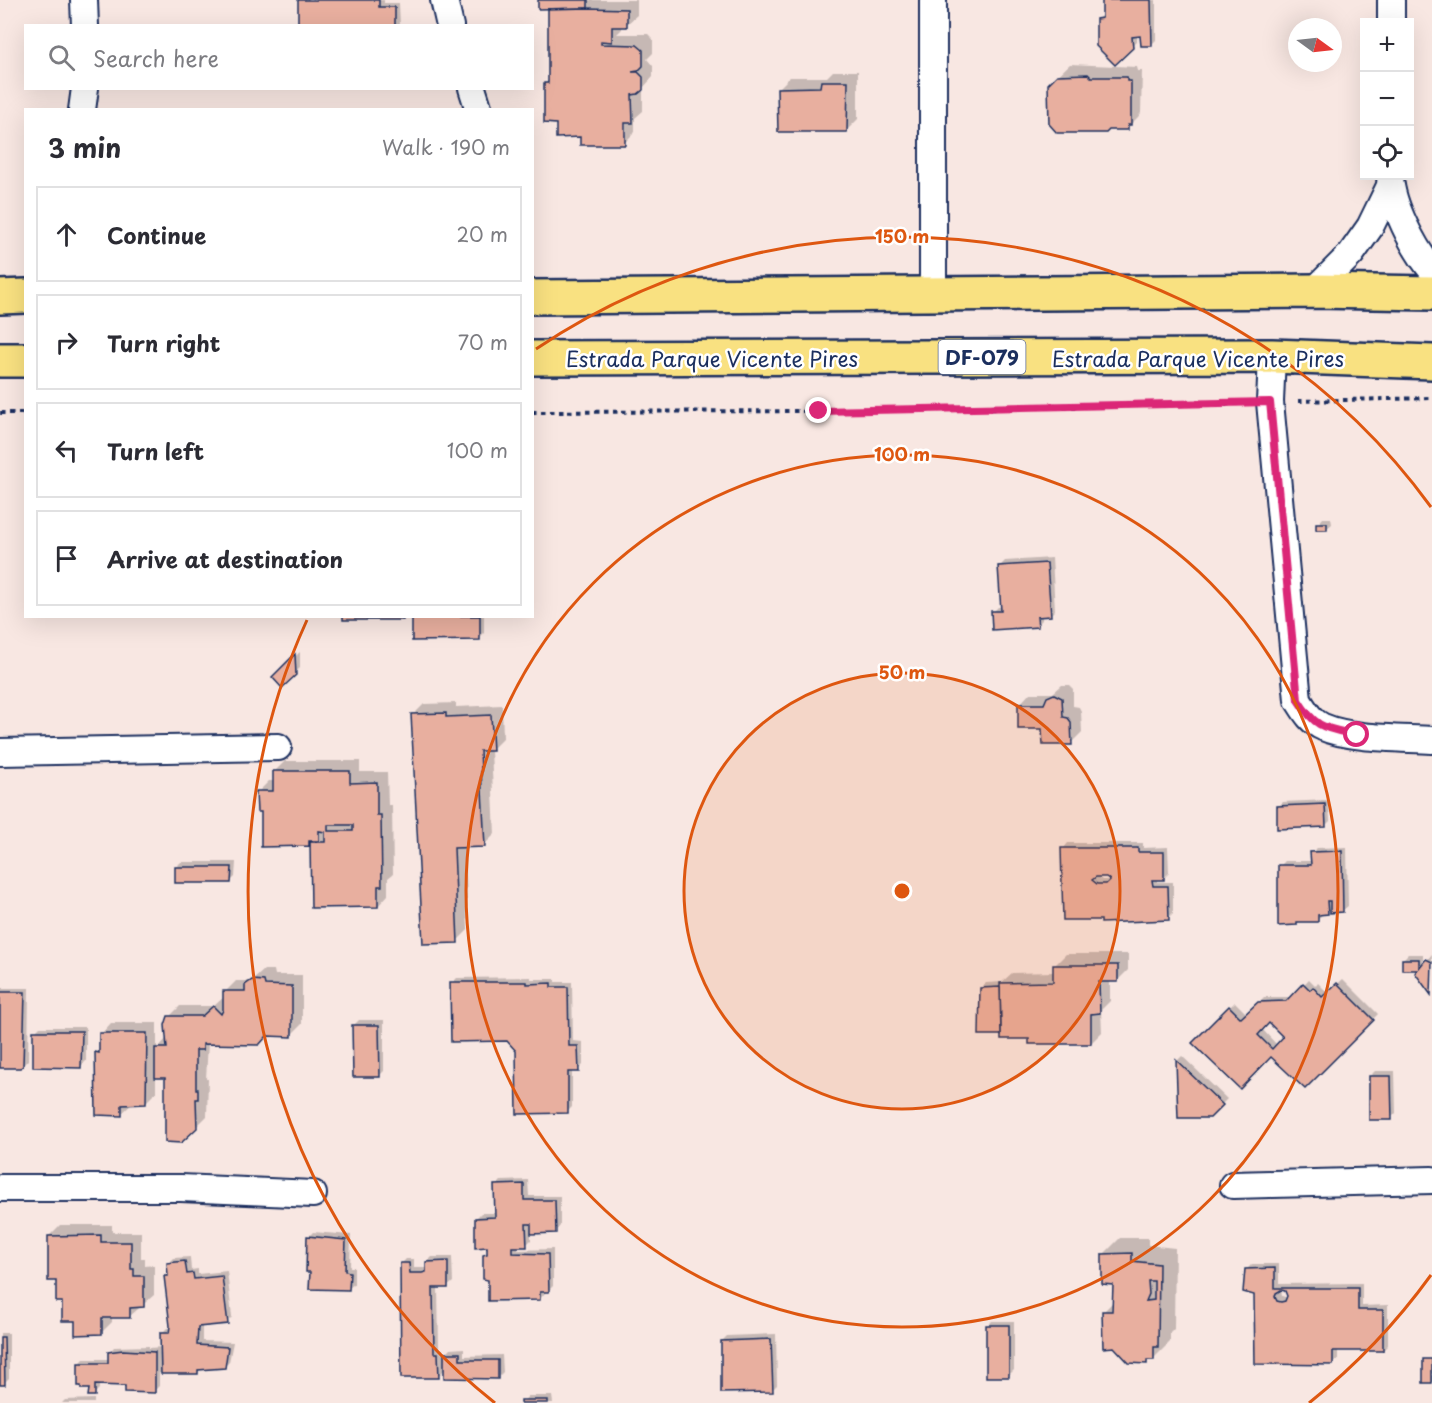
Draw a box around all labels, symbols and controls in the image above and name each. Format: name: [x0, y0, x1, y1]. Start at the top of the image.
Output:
north arrow: [1288, 18, 1342, 72]
map controls: [1360, 18, 1414, 180]
button: +: [1360, 18, 1414, 72]
search box: [24, 24, 534, 90]
icon: search: [45, 41, 78, 74]
text: Search here: [93, 41, 219, 74]
button: −: [1360, 72, 1414, 126]
button: locate: [1360, 126, 1414, 180]
text: 3 min: [48, 128, 121, 167]
text: Walk · 190 m: [382, 132, 510, 162]
icon: ahead: [50, 218, 83, 251]
text: Continue: [107, 218, 206, 251]
text: 20 m: [456, 219, 508, 249]
text: 150 m: [875, 222, 929, 249]
icon: right: [50, 326, 83, 359]
text: Turn right: [107, 326, 220, 359]
text: 70 m: [458, 327, 508, 357]
road number: DF-079: [938, 340, 1026, 374]
street label: Estrada Parque Vicente Pires: [566, 342, 858, 374]
street label: Estrada Parque Vicente Pires: [1052, 342, 1344, 374]
route end: [805, 397, 831, 423]
icon: left: [50, 434, 83, 467]
text: Turn left: [107, 434, 204, 467]
text: 100 m: [447, 435, 508, 465]
text: 100 m: [874, 440, 930, 467]
icon: arrive: [50, 542, 83, 575]
text: Arrive at destination: [107, 542, 343, 575]
text: 50 m: [879, 658, 925, 685]
route start: [1343, 721, 1369, 747]
centre of rings: [892, 881, 912, 901]

